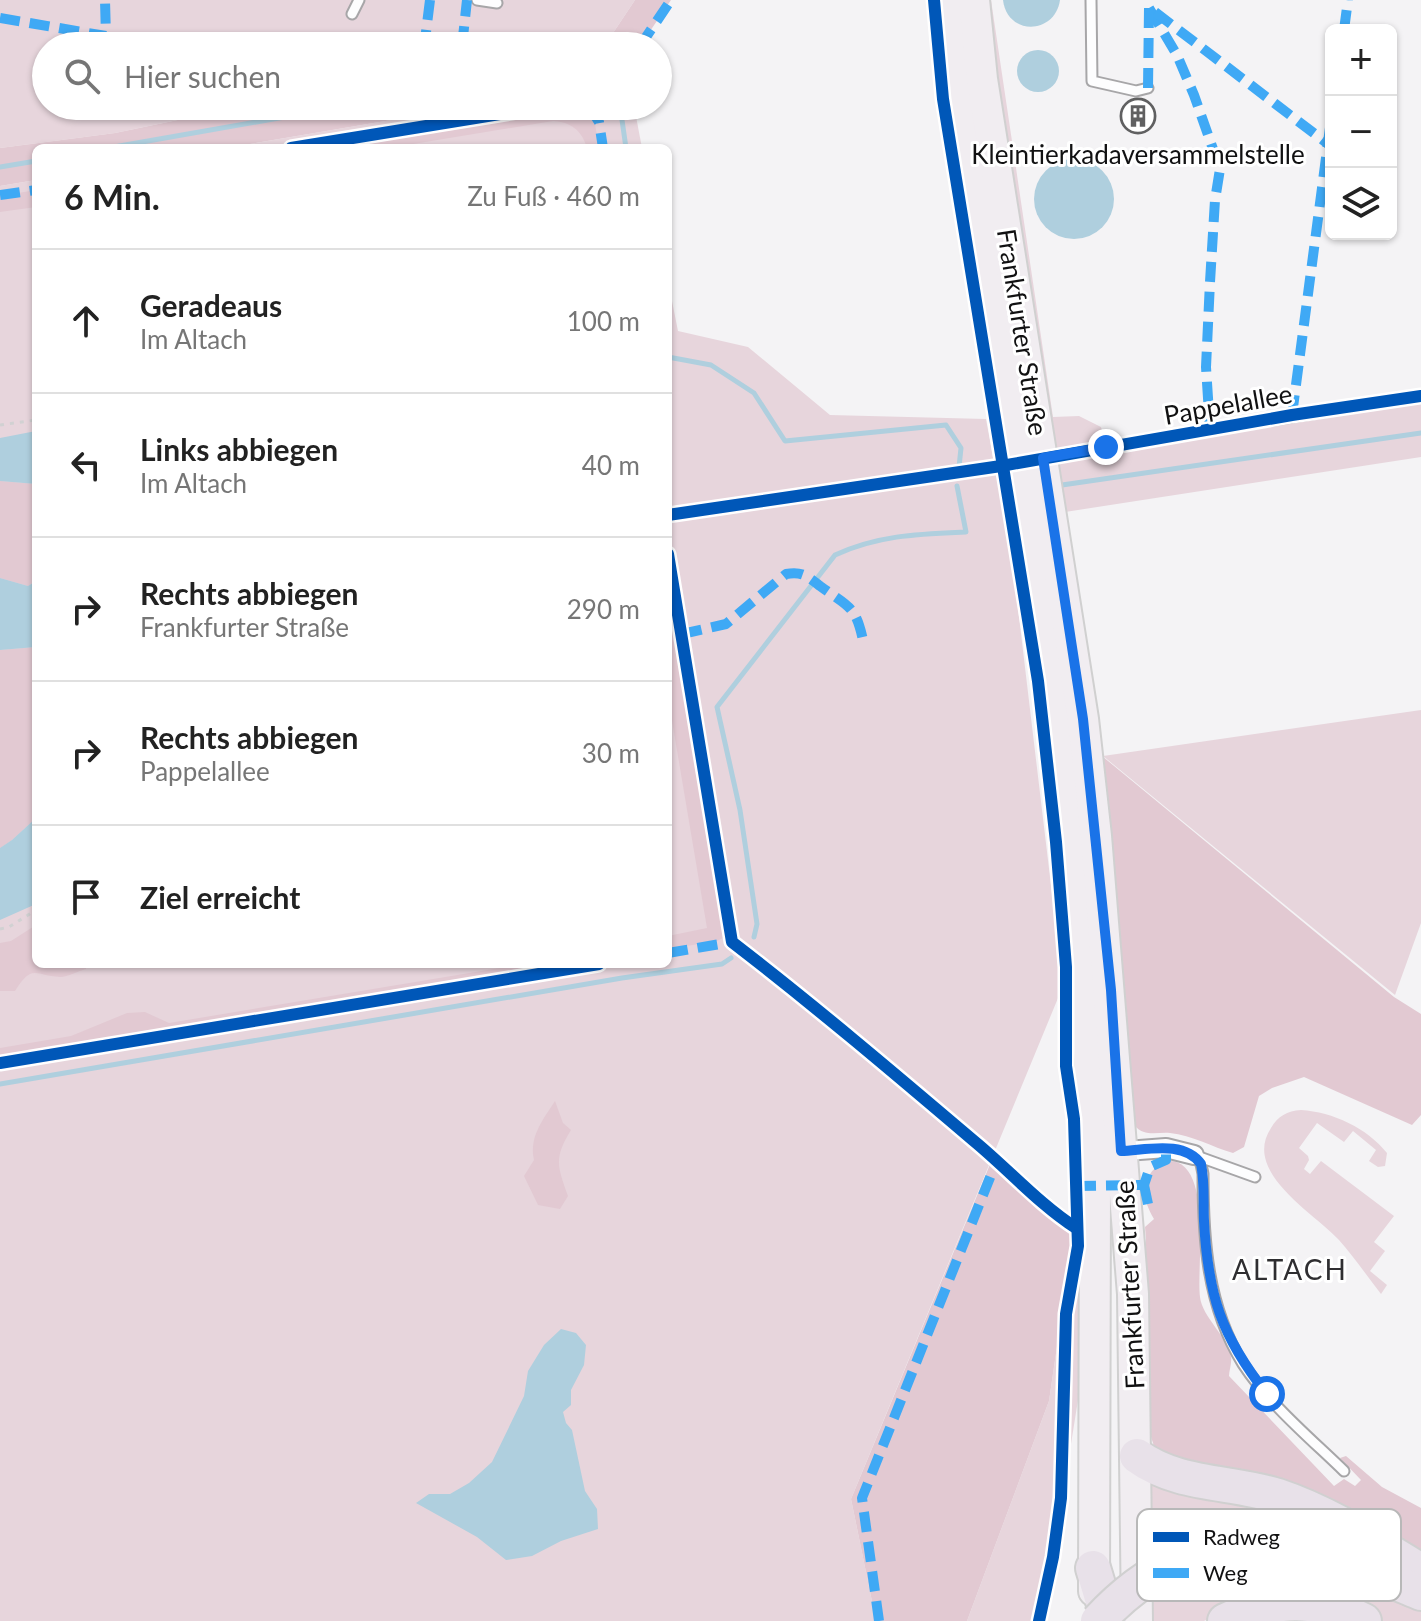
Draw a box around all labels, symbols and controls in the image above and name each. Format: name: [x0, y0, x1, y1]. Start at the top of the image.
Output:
map controls: [1325, 24, 1397, 240]
button: +: [1325, 24, 1397, 96]
search box: [32, 32, 672, 120]
icon: search: [60, 54, 104, 98]
text: Hier suchen: [124, 58, 281, 94]
button: −: [1325, 96, 1397, 168]
building icon: Kleintierkadaversammelstelle: [1119, 97, 1157, 135]
place label: Kleintierkadaversammelstelle: [971, 138, 1305, 170]
button: layers: [1325, 168, 1397, 240]
text: 6 Min.: [64, 176, 160, 217]
text: Zu Fuß · 460 m: [467, 180, 640, 212]
street label: Frankfurter Straße: [991, 226, 1055, 438]
text: Geradeaus: [140, 287, 282, 323]
icon: ahead: [64, 299, 108, 343]
text: 100 m: [567, 305, 640, 337]
text: Im Altach: [140, 323, 247, 355]
street label: Pappelallee: [1161, 377, 1295, 431]
route end: [1088, 429, 1124, 465]
text: Links abbiegen: [140, 431, 338, 467]
icon: left: [64, 443, 108, 487]
text: 40 m: [582, 449, 640, 481]
text: Im Altach: [140, 467, 247, 499]
text: Rechts abbiegen: [140, 575, 359, 611]
icon: right: [64, 587, 108, 631]
text: 290 m: [567, 593, 640, 625]
text: Frankfurter Straße: [140, 611, 349, 643]
text: Rechts abbiegen: [140, 719, 359, 755]
icon: right: [64, 731, 108, 775]
text: 30 m: [582, 737, 640, 769]
text: Pappelallee: [140, 755, 270, 787]
icon: arrive: [64, 875, 108, 919]
text: Ziel erreicht: [140, 879, 300, 915]
street label: Frankfurter Straße: [1108, 1180, 1150, 1390]
district label: ALTACH: [1232, 1252, 1348, 1286]
route start: [1249, 1376, 1285, 1412]
legend: [1137, 1509, 1401, 1601]
text: Radweg: [1203, 1523, 1280, 1550]
text: Weg: [1203, 1559, 1248, 1586]

